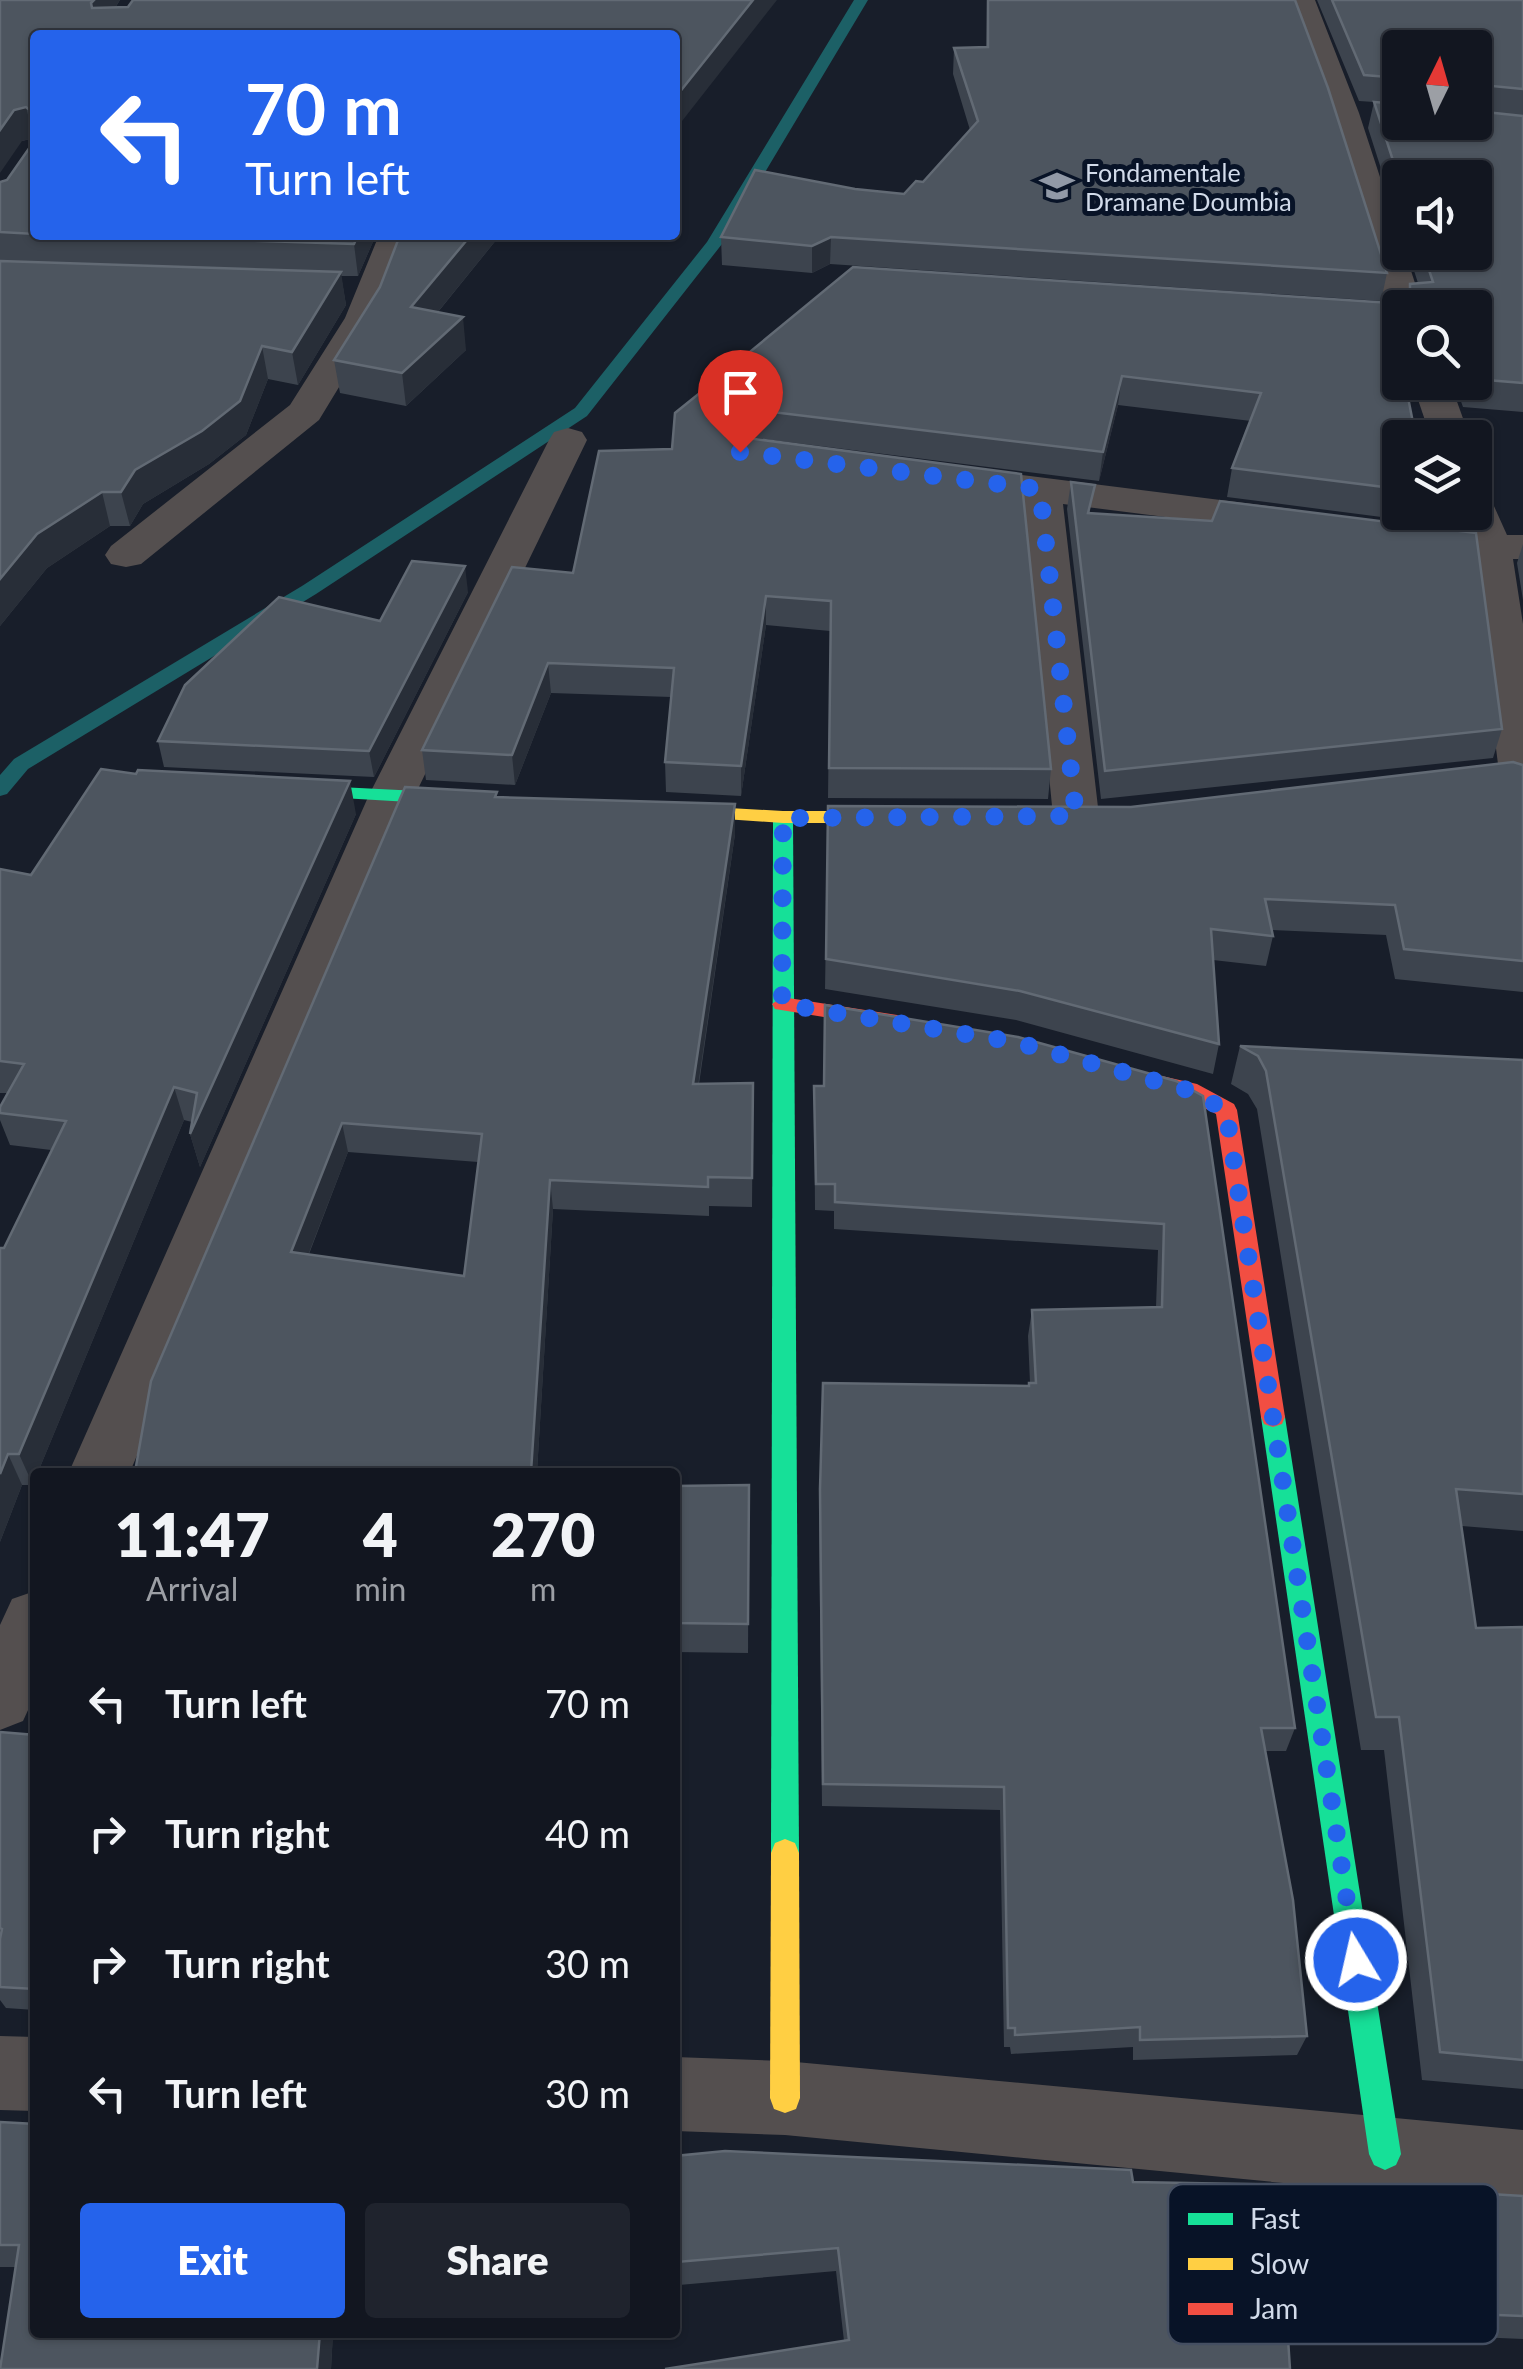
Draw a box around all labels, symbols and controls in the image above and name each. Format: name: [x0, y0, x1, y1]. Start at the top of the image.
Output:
north arrow: [1382, 30, 1492, 140]
map controls: [1382, 30, 1492, 530]
text: 70 m: [245, 66, 402, 150]
icon: left: [80, 70, 210, 200]
text: Turn left: [245, 151, 410, 205]
place label: Fondamentale Dramane Doumbia: [1085, 157, 1292, 216]
button: sound: [1382, 160, 1492, 270]
school or university icon: Fondamentale Dramane Doumbia: [1038, 167, 1076, 205]
button: search: [1382, 290, 1492, 400]
pin: [698, 350, 783, 453]
icon: arrive: [713, 365, 768, 420]
button: layers: [1382, 420, 1492, 530]
text: 11:47: [115, 1498, 270, 1570]
text: 4: [363, 1498, 398, 1570]
text: 270: [491, 1498, 595, 1570]
text: Arrival: [146, 1569, 238, 1608]
text: min: [354, 1569, 406, 1608]
text: m: [530, 1569, 556, 1608]
icon: left: [80, 1676, 135, 1731]
text: Turn left: [165, 1680, 307, 1726]
text: 70 m: [545, 1680, 630, 1726]
icon: right: [80, 1806, 135, 1861]
text: Turn right: [165, 1810, 330, 1856]
text: 40 m: [545, 1810, 630, 1856]
position arrow: [1304, 1908, 1408, 2012]
icon: right: [80, 1936, 135, 1991]
text: Turn right: [165, 1940, 330, 1986]
text: 30 m: [545, 1940, 630, 1986]
icon: left: [80, 2066, 135, 2121]
text: Turn left: [165, 2070, 307, 2116]
text: 30 m: [545, 2070, 630, 2116]
legend: [1168, 2184, 1498, 2344]
text: Fast: [1250, 2201, 1300, 2235]
button: Exit: [80, 2203, 345, 2318]
button: Share: [365, 2203, 630, 2318]
text: Slow: [1250, 2246, 1309, 2280]
text: Jam: [1250, 2291, 1298, 2325]

